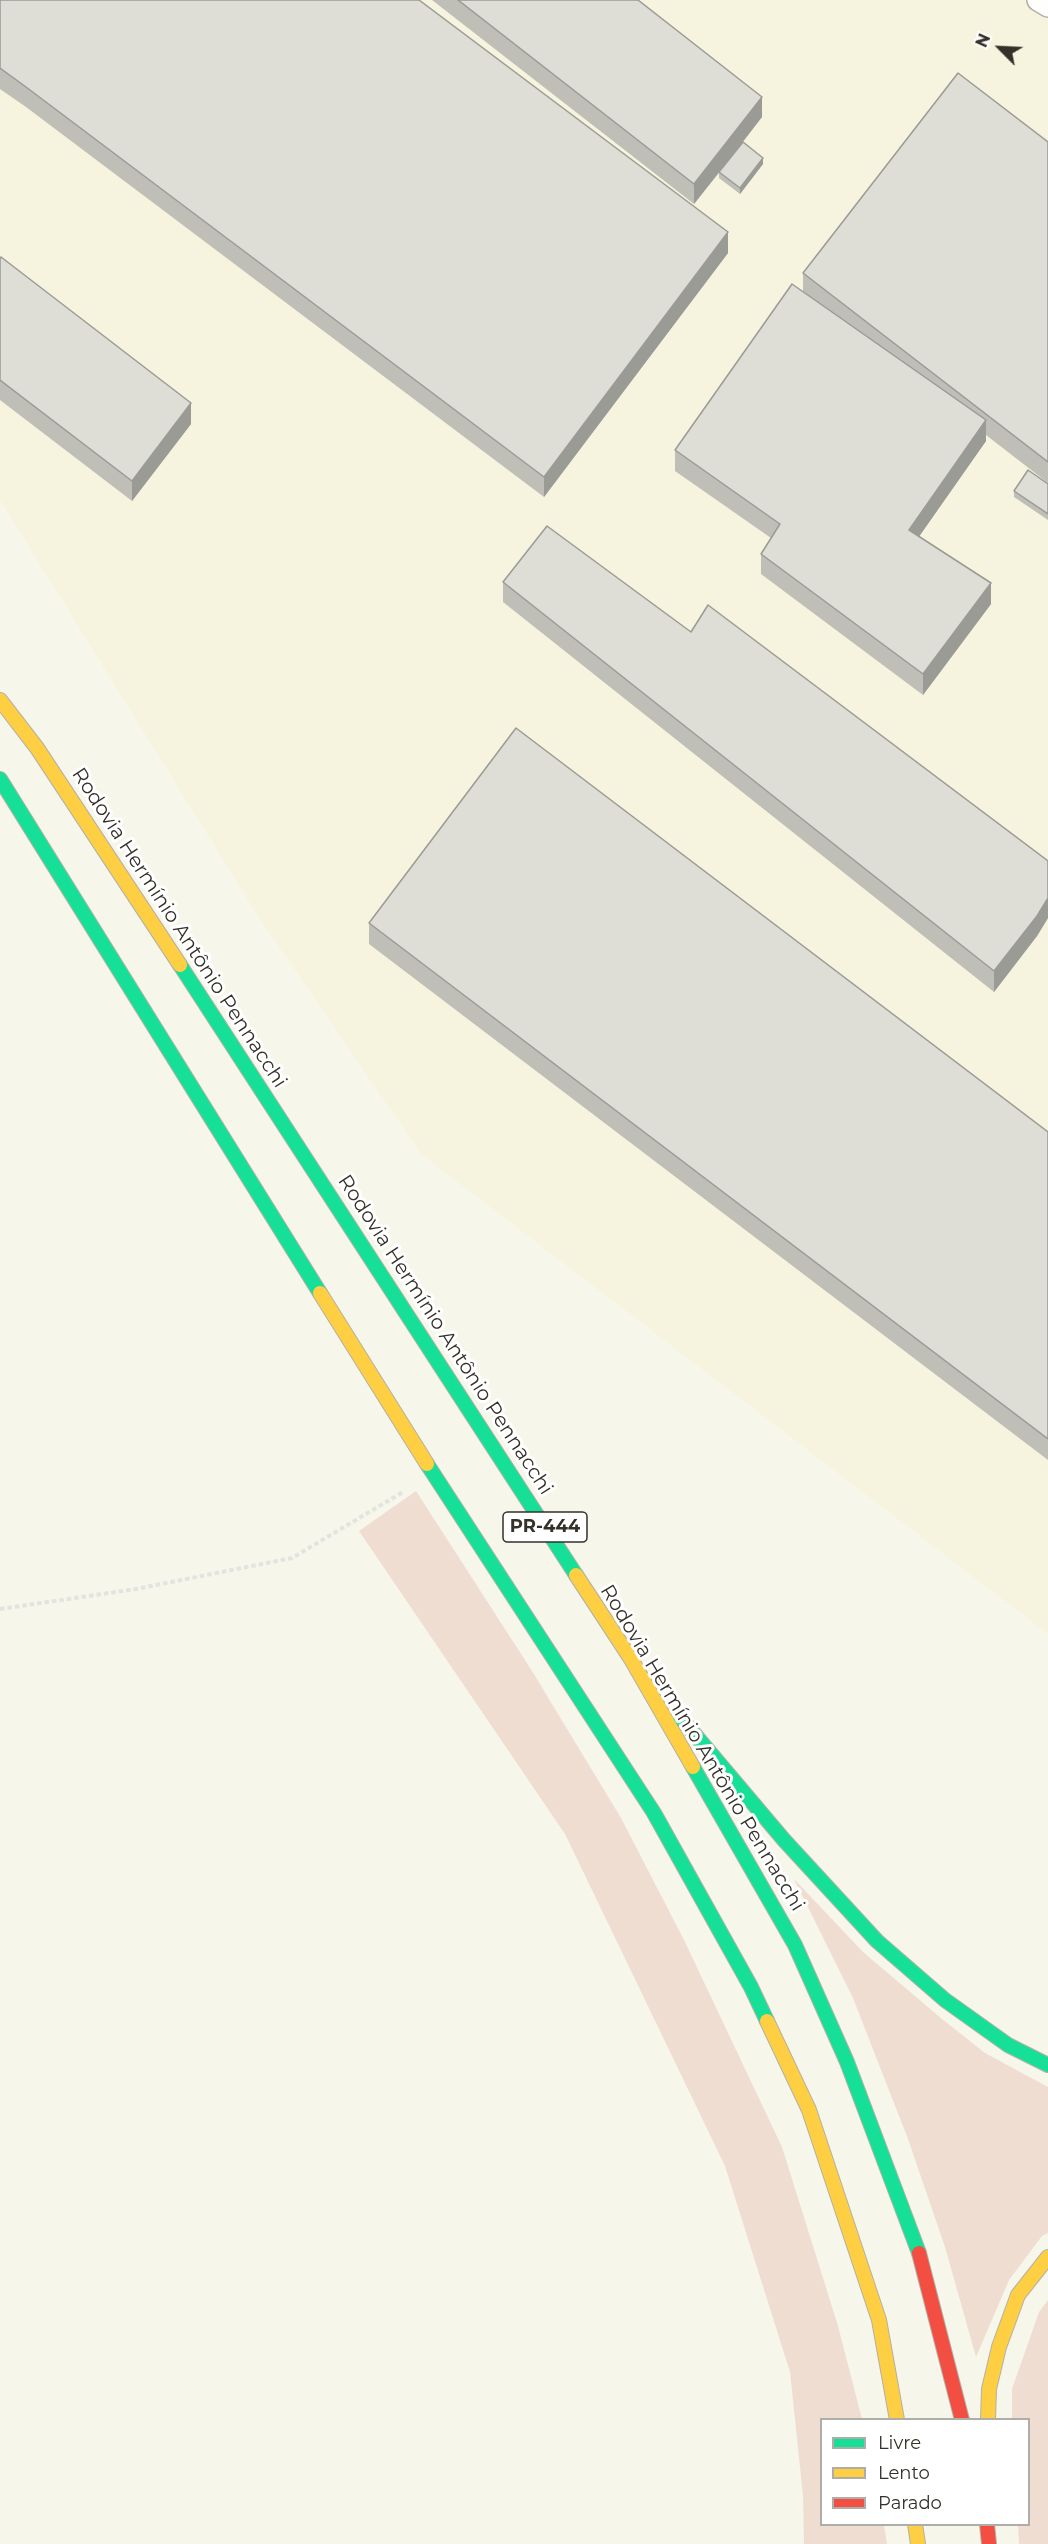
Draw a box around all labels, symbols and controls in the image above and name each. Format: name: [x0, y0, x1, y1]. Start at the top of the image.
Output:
north arrow: [970, 18, 1030, 78]
text: N: [972, 31, 994, 50]
street label: Rodovia Hermínio Antônio Pennacchi: [66, 764, 292, 1092]
street label: Rodovia Hermínio Antônio Pennacchi: [332, 1171, 558, 1499]
road number: PR-444: [503, 1512, 587, 1542]
street label: Rodovia Hermínio Antônio Pennacchi: [595, 1580, 809, 1916]
legend: [820, 2418, 1030, 2526]
text: Livre: [878, 2432, 921, 2454]
text: Lento: [878, 2462, 930, 2484]
text: Parado: [878, 2492, 942, 2514]

